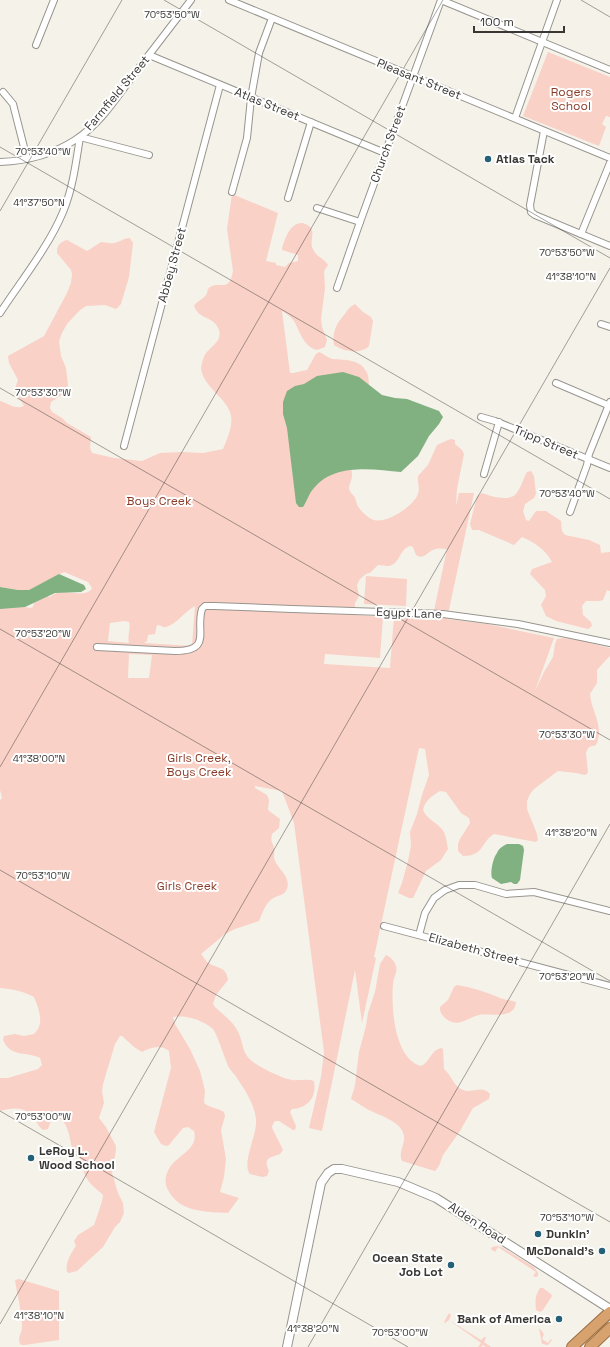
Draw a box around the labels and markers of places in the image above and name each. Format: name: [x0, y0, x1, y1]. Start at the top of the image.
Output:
place label: Atlas Tack: [496, 151, 555, 167]
marker: Atlas Tack: [483, 154, 493, 164]
place label: LeRoy L. Wood School: [39, 1143, 115, 1173]
marker: LeRoy L. Wood School: [26, 1153, 36, 1163]
place label: Dunkin': [546, 1226, 589, 1242]
marker: Dunkin': [533, 1229, 543, 1239]
place label: McDonald's: [526, 1243, 594, 1259]
marker: McDonald's: [597, 1246, 607, 1256]
place label: Ocean State Job Lot: [372, 1250, 443, 1280]
marker: Ocean State Job Lot: [446, 1260, 456, 1270]
place label: Bank of America: [457, 1311, 551, 1327]
marker: Bank of America: [554, 1314, 564, 1324]

